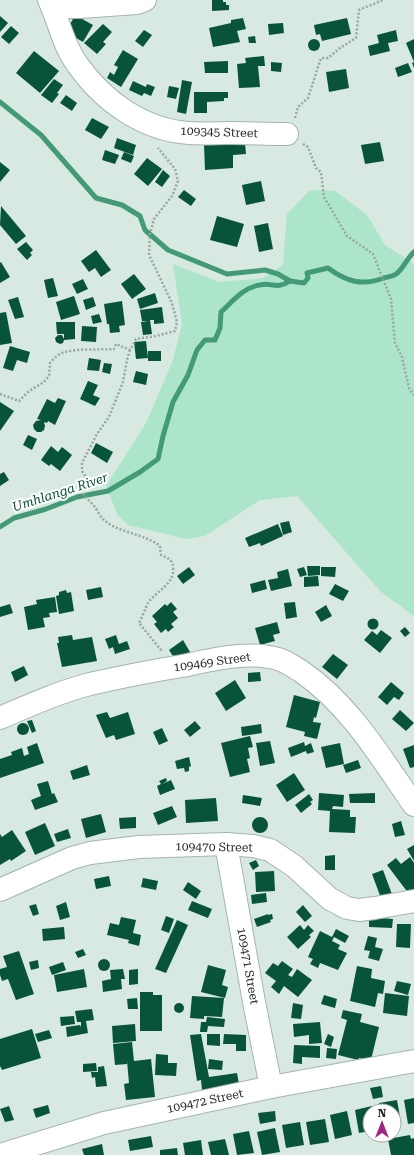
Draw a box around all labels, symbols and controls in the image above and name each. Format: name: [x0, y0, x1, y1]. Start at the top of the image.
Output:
street label: 109345 Street: [180, 124, 259, 140]
water label: Umhlanga River: [10, 469, 110, 515]
street label: 109469 Street: [173, 650, 252, 674]
street label: 109470 Street: [175, 839, 254, 855]
street label: 109471 Street: [234, 926, 262, 1006]
street label: 109472 Street: [166, 1086, 245, 1116]
north arrow: [362, 1103, 402, 1143]
text: N: [378, 1107, 387, 1120]

